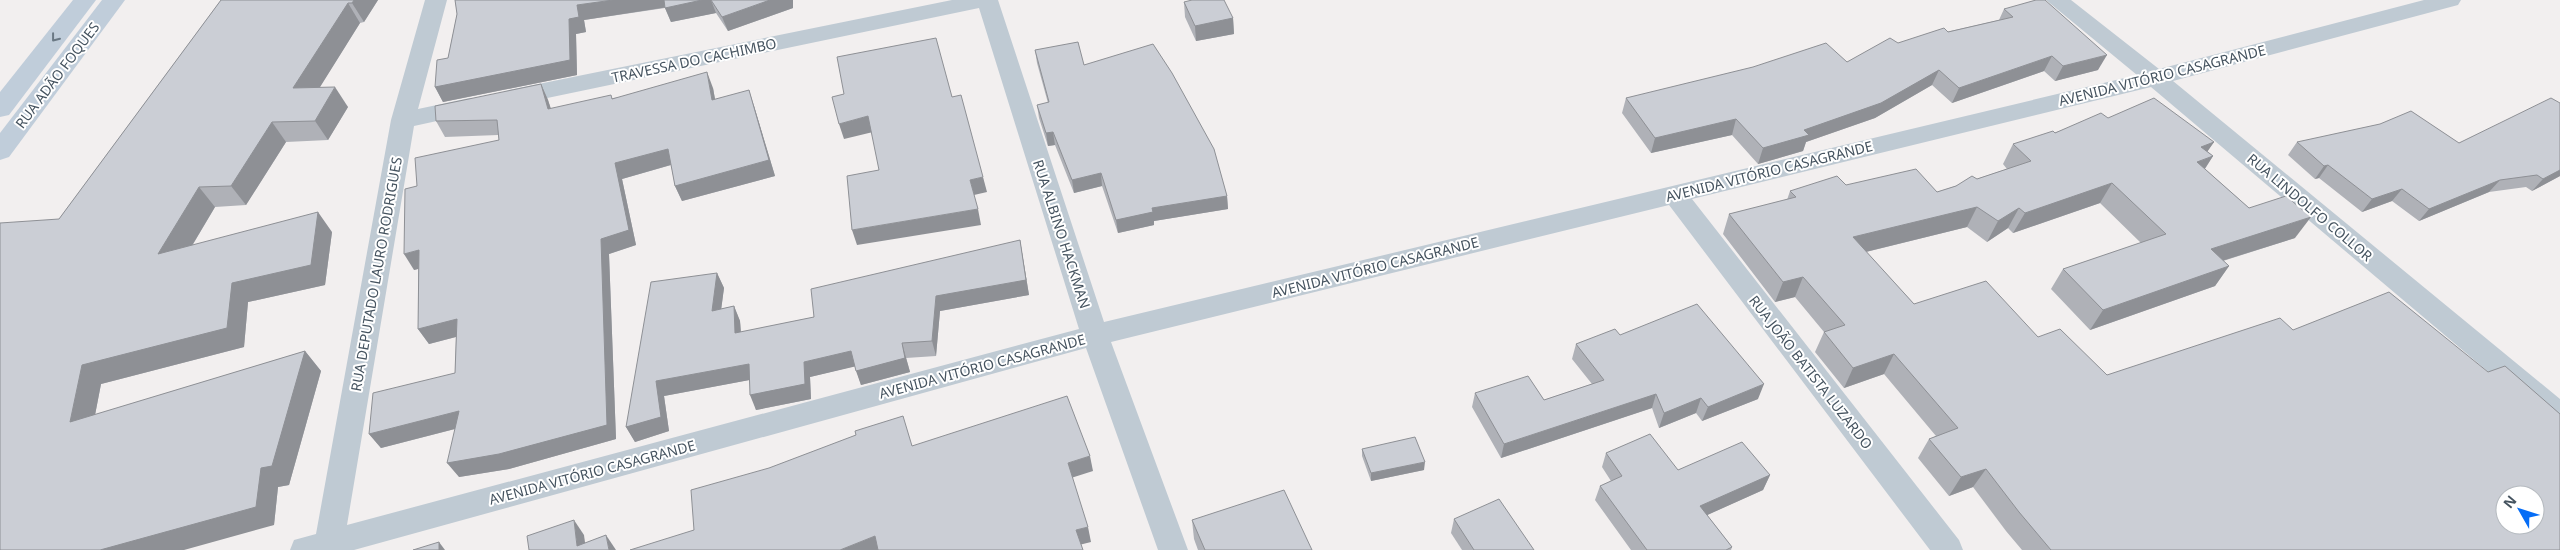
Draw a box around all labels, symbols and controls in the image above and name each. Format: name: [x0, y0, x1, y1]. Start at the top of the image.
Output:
street label: RUA ADÃO FOQUES: [11, 18, 103, 132]
one-way arrow: [52, 32, 61, 42]
street label: TRAVESSA DO CACHIMBO: [610, 33, 778, 87]
street label: AVENIDA VITÓRIO CASAGRANDE: [2056, 40, 2268, 110]
street label: AVENIDA VITÓRIO CASAGRANDE: [1663, 136, 1875, 206]
street label: RUA LINDOLFO COLLOR: [2243, 149, 2377, 265]
street label: RUA DEPUTADO LAURO RODRIGUES: [346, 155, 406, 393]
street label: RUA ALBINO HACKMAN: [1029, 157, 1095, 311]
street label: AVENIDA VITÓRIO CASAGRANDE: [1269, 232, 1481, 302]
street label: RUA JOÃO BATISTA LUZARDO: [1745, 291, 1877, 453]
street label: AVENIDA VITÓRIO CASAGRANDE: [877, 329, 1087, 403]
street label: AVENIDA VITÓRIO CASAGRANDE: [487, 435, 697, 509]
north arrow: [2495, 485, 2545, 535]
text: N: [2499, 491, 2520, 512]

